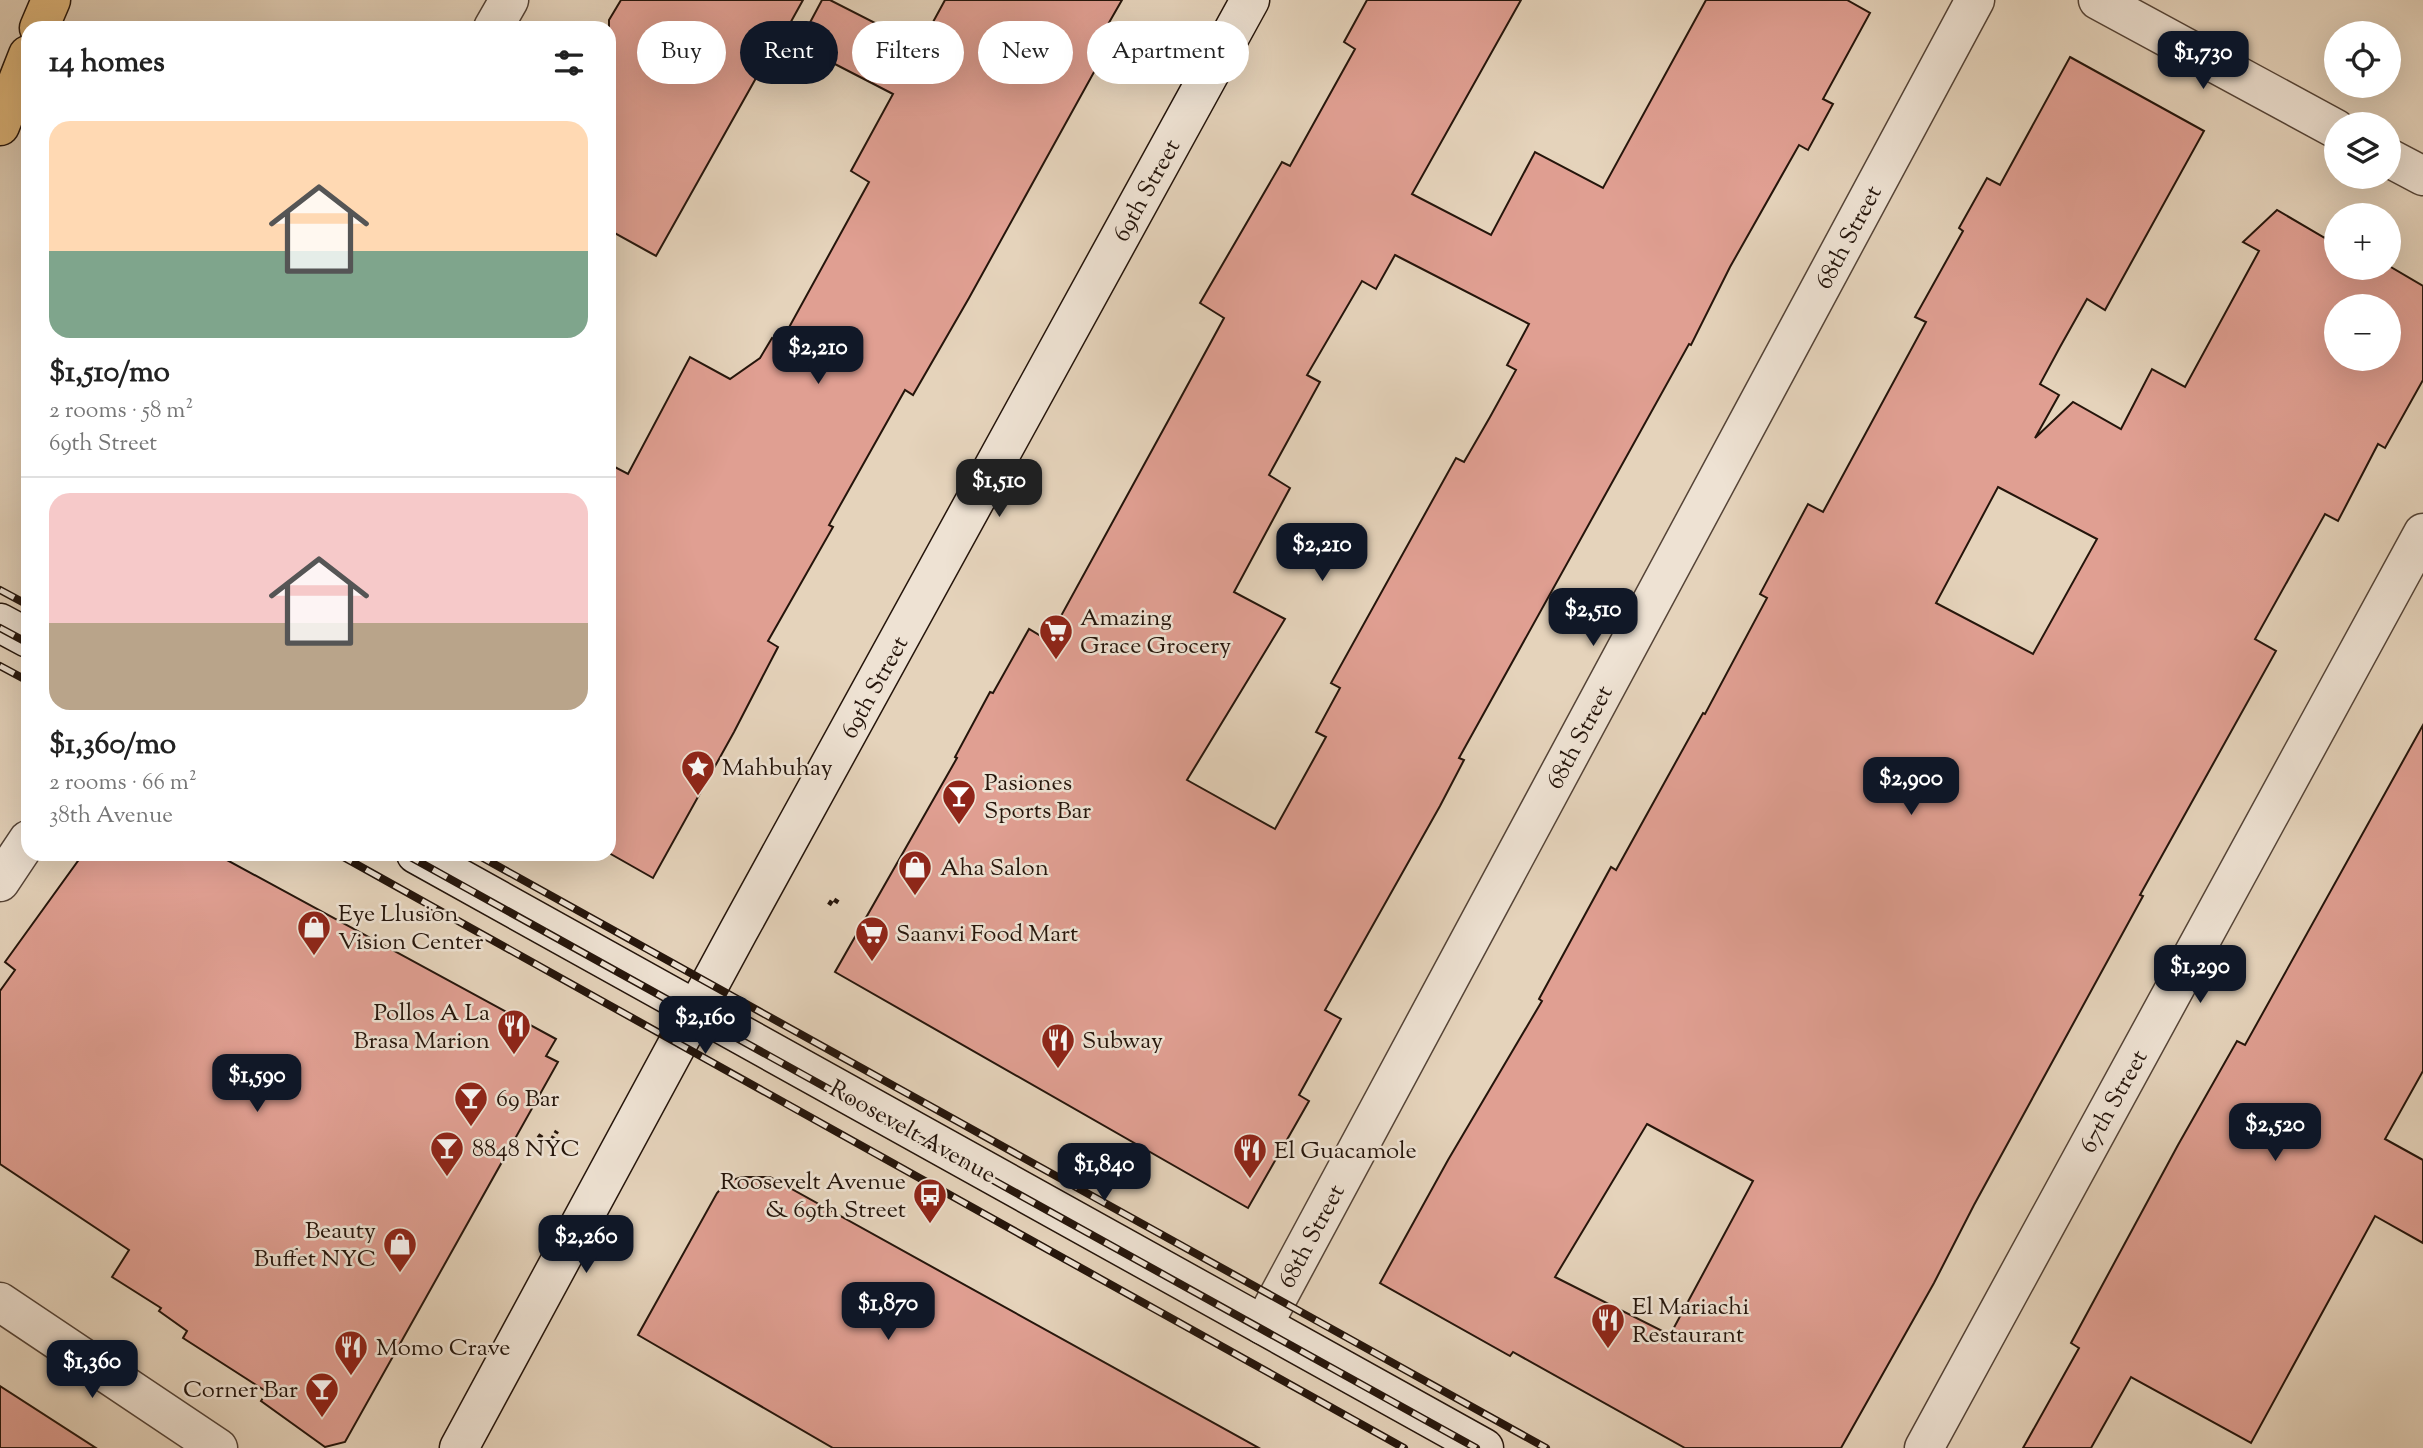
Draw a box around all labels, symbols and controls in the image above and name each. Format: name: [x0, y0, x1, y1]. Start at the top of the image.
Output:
chip: Buy: [637, 21, 726, 84]
chip: Rent: [740, 21, 838, 84]
chip: Filters: [852, 21, 964, 84]
chip: New: [978, 21, 1073, 84]
chip: Apartment: [1087, 21, 1249, 84]
map controls: [2324, 21, 2401, 371]
button: locate: [2324, 21, 2401, 98]
pin: $1,730: [2146, 32, 2260, 91]
text: $1,730: [2174, 37, 2232, 70]
text: 14 homes: [49, 42, 165, 85]
icon: filters: [550, 44, 588, 82]
button: layers: [2324, 112, 2401, 189]
street label: 69th Street: [1106, 133, 1190, 249]
icon: home: [256, 166, 382, 292]
street label: 68th Street: [1808, 180, 1891, 296]
button: +: [2324, 203, 2401, 280]
button: −: [2324, 294, 2401, 371]
pin: $2,210: [761, 326, 875, 386]
text: $2,210: [788, 332, 848, 365]
text: $1,510/mo: [49, 352, 170, 395]
text: 2 rooms · 58 m²: [49, 395, 193, 428]
text: 69th Street: [49, 428, 157, 461]
pin: $1,510: [942, 460, 1056, 519]
text: $1,510: [972, 465, 1026, 498]
pin: $2,210: [1265, 524, 1379, 583]
text: $2,210: [1292, 529, 1352, 562]
icon: home: [256, 538, 382, 664]
pin: $2,510: [1536, 588, 1650, 648]
text: $2,510: [1565, 594, 1621, 627]
place label: Amazing Grace Grocery: [1080, 602, 1231, 664]
supermarket icon: Amazing Grace Grocery: [1037, 612, 1075, 661]
street label: 69th Street: [834, 630, 918, 746]
street label: 68th Street: [1539, 680, 1622, 796]
text: $1,360/mo: [49, 724, 176, 767]
place icon: Mahbuhay: [679, 748, 717, 797]
place label: Mahbuhay: [722, 752, 833, 786]
pin: $2,900: [1854, 758, 1968, 817]
text: $2,900: [1879, 763, 1943, 796]
text: 2 rooms · 66 m²: [49, 767, 197, 800]
place label: Pasiones Sports Bar: [984, 767, 1091, 829]
bar icon: Pasiones Sports Bar: [940, 777, 978, 826]
text: 38th Avenue: [49, 800, 173, 833]
shop icon: Aha Salon: [896, 848, 934, 897]
place label: Aha Salon: [940, 852, 1049, 886]
place label: Eye Llusion Vision Center: [338, 898, 484, 960]
shop icon: Eye Llusion Vision Center: [295, 908, 333, 957]
supermarket icon: Saanvi Food Mart: [853, 914, 891, 963]
place label: Saanvi Food Mart: [896, 918, 1078, 952]
pin: $1,290: [2143, 946, 2257, 1005]
text: $1,290: [2170, 951, 2230, 984]
pin: $2,160: [648, 996, 762, 1056]
place label: Pollos A La Brasa Marion: [353, 997, 490, 1059]
text: $2,160: [675, 1002, 735, 1035]
restaurant icon: Pollos A La Brasa Marion: [495, 1007, 533, 1056]
restaurant icon: Subway: [1039, 1021, 1077, 1070]
place label: Subway: [1082, 1025, 1163, 1059]
street label: 67th Street: [2072, 1044, 2157, 1160]
pin: $1,590: [200, 1054, 314, 1114]
text: $1,590: [228, 1060, 286, 1093]
street label: Roosevelt Avenue: [822, 1073, 1002, 1193]
bar icon: 69 Bar: [452, 1079, 490, 1128]
place label: 69 Bar: [496, 1083, 560, 1117]
pin: $2,520: [2218, 1104, 2332, 1163]
text: $2,520: [2245, 1109, 2305, 1142]
bar icon: 8848 NYC: [428, 1129, 466, 1178]
restaurant icon: El Guacamole: [1231, 1131, 1269, 1180]
place label: 8848 NYC: [472, 1133, 580, 1167]
place label: El Guacamole: [1274, 1135, 1417, 1169]
pin: $1,840: [1047, 1144, 1161, 1203]
text: $1,840: [1074, 1149, 1134, 1182]
place label: Roosevelt Avenue & 69th Street: [720, 1166, 906, 1228]
bus stop icon: Roosevelt Avenue & 69th Street: [911, 1176, 949, 1225]
street label: 68th Street: [1271, 1179, 1354, 1295]
place label: Beauty Buffet NYC: [254, 1215, 376, 1277]
pin: $2,260: [529, 1216, 643, 1275]
text: $2,260: [554, 1221, 618, 1254]
shop icon: Beauty Buffet NYC: [381, 1225, 419, 1274]
pin: $1,870: [831, 1282, 945, 1342]
text: $1,870: [858, 1288, 918, 1321]
place label: El Mariachi Restaurant: [1632, 1291, 1749, 1353]
restaurant icon: El Mariachi Restaurant: [1589, 1301, 1627, 1350]
restaurant icon: Momo Crave: [332, 1328, 370, 1377]
place label: Momo Crave: [376, 1332, 510, 1366]
pin: $1,360: [35, 1340, 149, 1400]
text: $1,360: [63, 1346, 121, 1379]
bar icon: Corner Bar: [303, 1370, 341, 1419]
place label: Corner Bar: [183, 1374, 298, 1408]

